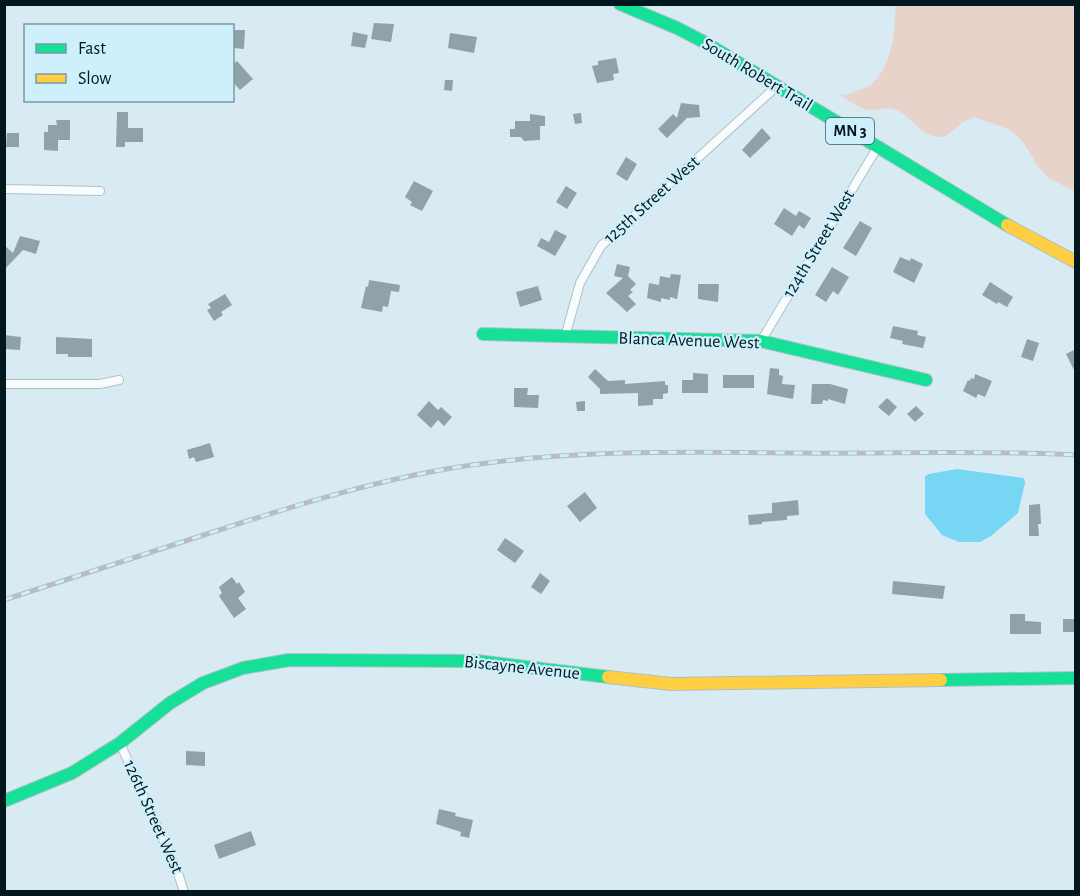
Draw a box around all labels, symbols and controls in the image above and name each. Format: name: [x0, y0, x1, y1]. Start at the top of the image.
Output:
legend: [24, 24, 234, 102]
street label: South Robert Trail: [699, 35, 815, 115]
text: Fast: [78, 40, 106, 58]
text: Slow: [78, 70, 111, 88]
road number: MN 3: [826, 118, 874, 144]
street label: 125th Street West: [601, 153, 703, 247]
street label: 124th Street West: [780, 187, 858, 301]
street label: Blanca Avenue West: [618, 330, 760, 352]
street label: Biscayne Avenue: [463, 653, 581, 683]
street label: 126th Street West: [120, 757, 186, 877]

